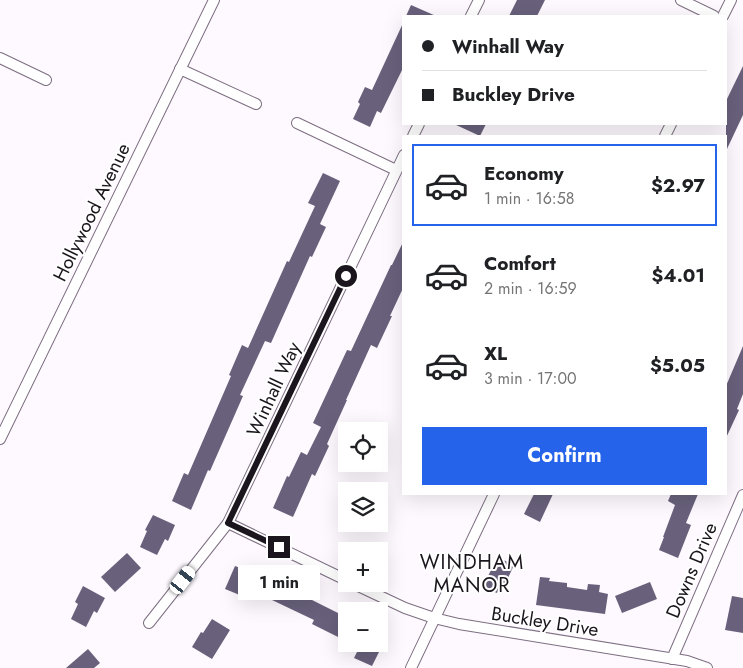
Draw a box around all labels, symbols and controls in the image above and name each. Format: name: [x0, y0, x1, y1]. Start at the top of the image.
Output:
text: Winhall Way: [452, 33, 564, 60]
text: Buckley Drive: [452, 81, 575, 108]
street label: Hollywood Avenue: [46, 138, 137, 286]
text: Economy: [484, 160, 564, 187]
icon: car: [424, 163, 469, 208]
text: $2.97: [651, 172, 705, 199]
text: 1 min · 16:58: [484, 187, 574, 210]
text: Comfort: [484, 250, 556, 277]
icon: car: [424, 253, 469, 298]
text: $4.01: [652, 262, 705, 289]
route start: [335, 265, 357, 287]
text: 2 min · 16:59: [484, 277, 577, 300]
street label: Winhall Way: [240, 337, 307, 441]
text: XL: [484, 340, 507, 367]
icon: car: [424, 343, 469, 388]
text: $5.05: [650, 352, 705, 379]
text: 3 min · 17:00: [484, 367, 577, 390]
map controls: [338, 422, 388, 652]
button: locate: [338, 422, 388, 472]
button: Confirm: [422, 427, 707, 485]
button: layers: [338, 482, 388, 532]
street label: Downs Drive: [659, 518, 724, 622]
route end: [268, 536, 290, 558]
button: +: [338, 542, 388, 592]
district label: WINDHAM MANOR: [420, 548, 524, 600]
car: [167, 564, 198, 596]
callout: 1 min: [238, 564, 320, 600]
text: 1 min: [259, 571, 299, 594]
street label: Buckley Drive: [489, 600, 601, 643]
button: −: [338, 602, 388, 652]

